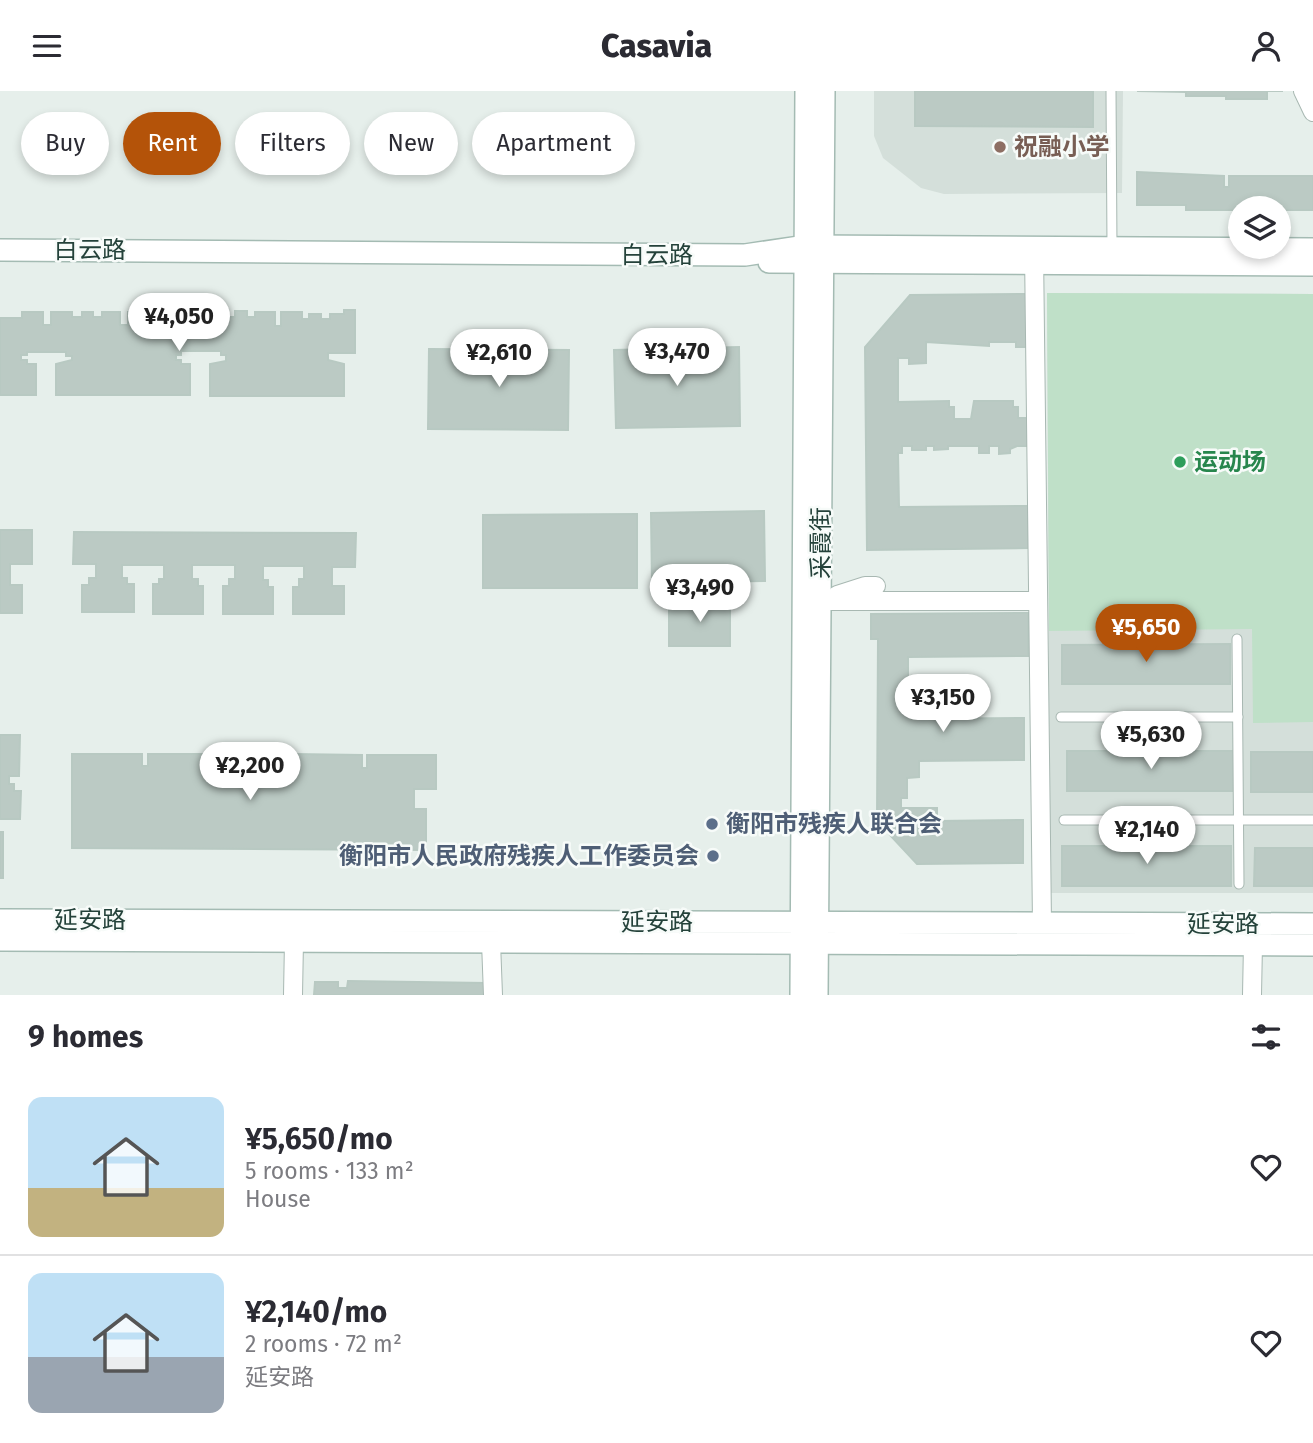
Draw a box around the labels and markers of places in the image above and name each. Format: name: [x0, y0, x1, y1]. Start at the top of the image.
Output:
place label: 祝融小学: [1014, 133, 1110, 161]
marker: 祝融小学: [992, 139, 1008, 155]
pin: ¥4,050: [122, 293, 236, 353]
pin: ¥2,610: [442, 329, 556, 389]
pin: ¥3,470: [620, 329, 734, 388]
place label: 运动场: [1194, 448, 1266, 476]
marker: 运动场: [1172, 454, 1188, 470]
pin: ¥3,490: [643, 565, 757, 624]
pin: ¥5,650: [1089, 605, 1203, 664]
pin: ¥3,150: [886, 675, 1000, 734]
pin: ¥5,630: [1094, 711, 1208, 771]
pin: ¥2,200: [193, 743, 307, 802]
pin: ¥2,140: [1090, 807, 1204, 866]
place label: 衡阳市残疾人联合会: [726, 810, 942, 838]
marker: 衡阳市残疾人联合会: [704, 816, 720, 832]
place label: 衡阳市人民政府残疾人工作委员会: [339, 842, 699, 870]
marker: 衡阳市人民政府残疾人工作委员会: [705, 848, 721, 864]

